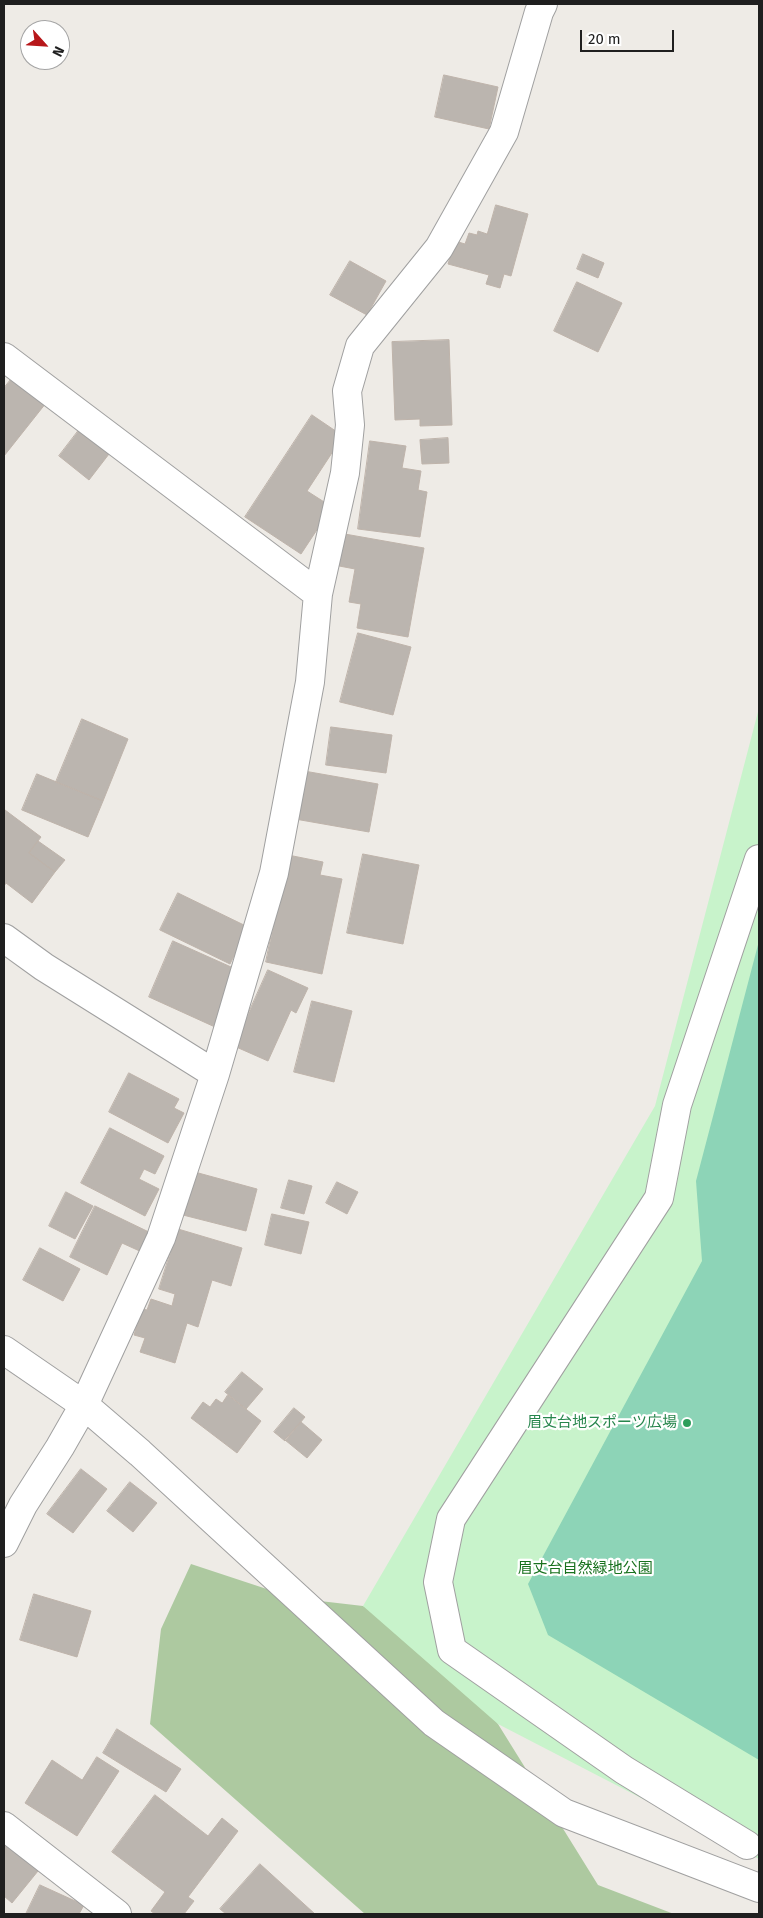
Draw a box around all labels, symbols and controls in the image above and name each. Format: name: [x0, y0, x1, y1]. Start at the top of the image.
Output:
north arrow: [20, 20, 70, 70]
scale bar: [583, 20, 677, 52]
text: 20 m: [588, 30, 621, 48]
text: N: [48, 43, 68, 59]
place label: 眉丈台地スポーツ広場: [527, 1414, 677, 1432]
marker: 眉丈台地スポーツ広場: [681, 1417, 693, 1429]
park label: 眉丈台自然緑地公園: [518, 1560, 652, 1578]

